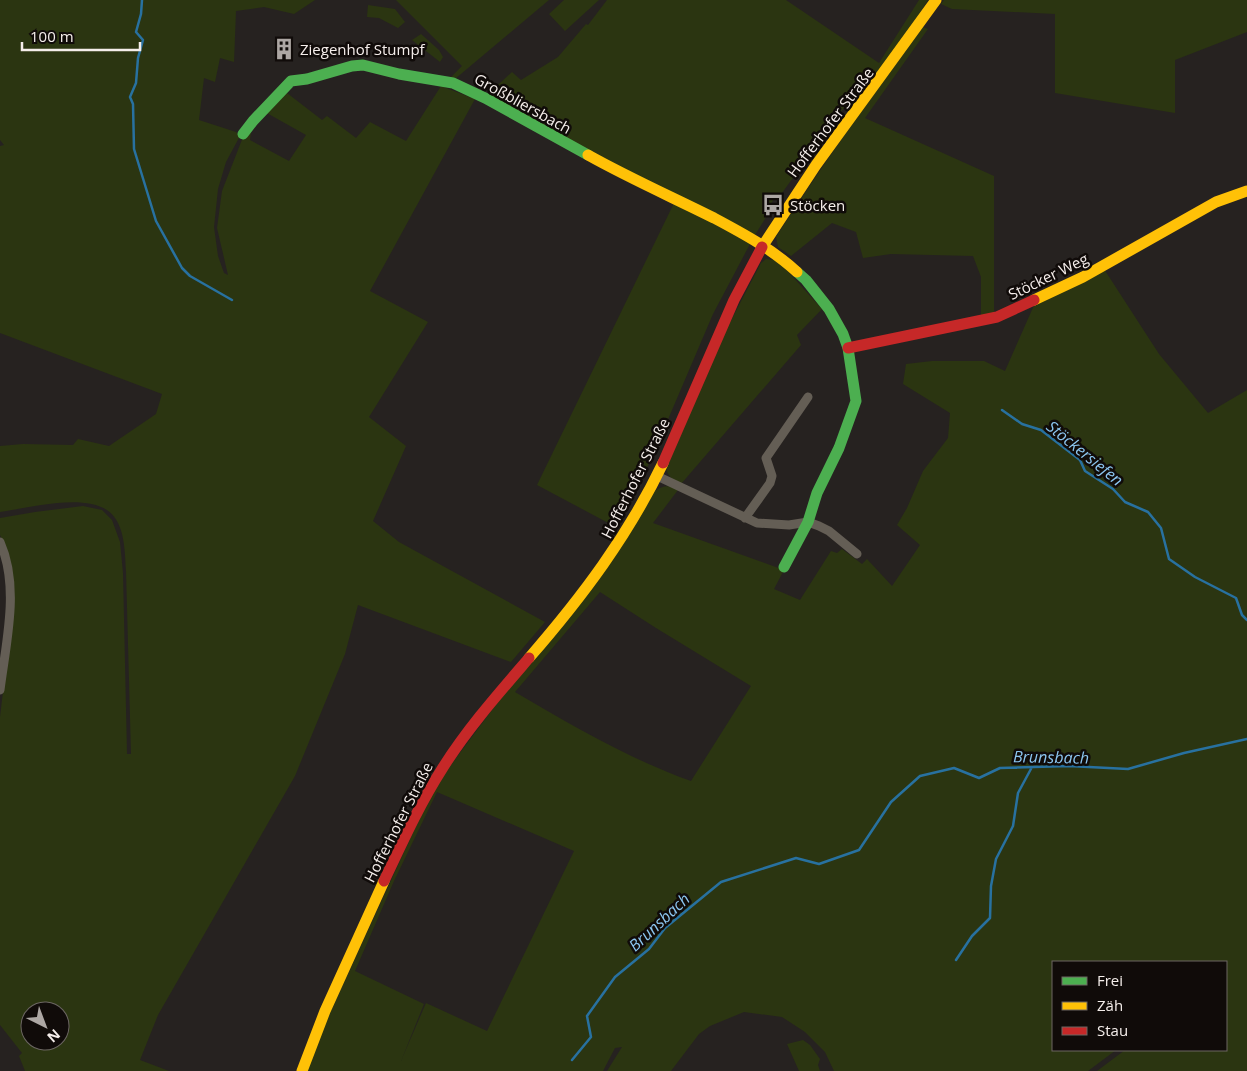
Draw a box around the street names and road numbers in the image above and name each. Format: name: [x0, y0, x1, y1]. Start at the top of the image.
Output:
street label: Hofferhofer Straße: [782, 63, 878, 181]
street label: Großbliersbach: [471, 68, 575, 138]
street label: Stöcker Weg: [1005, 248, 1091, 304]
street label: Hofferhofer Straße: [596, 415, 674, 541]
street label: Hofferhofer Straße: [359, 759, 437, 885]

